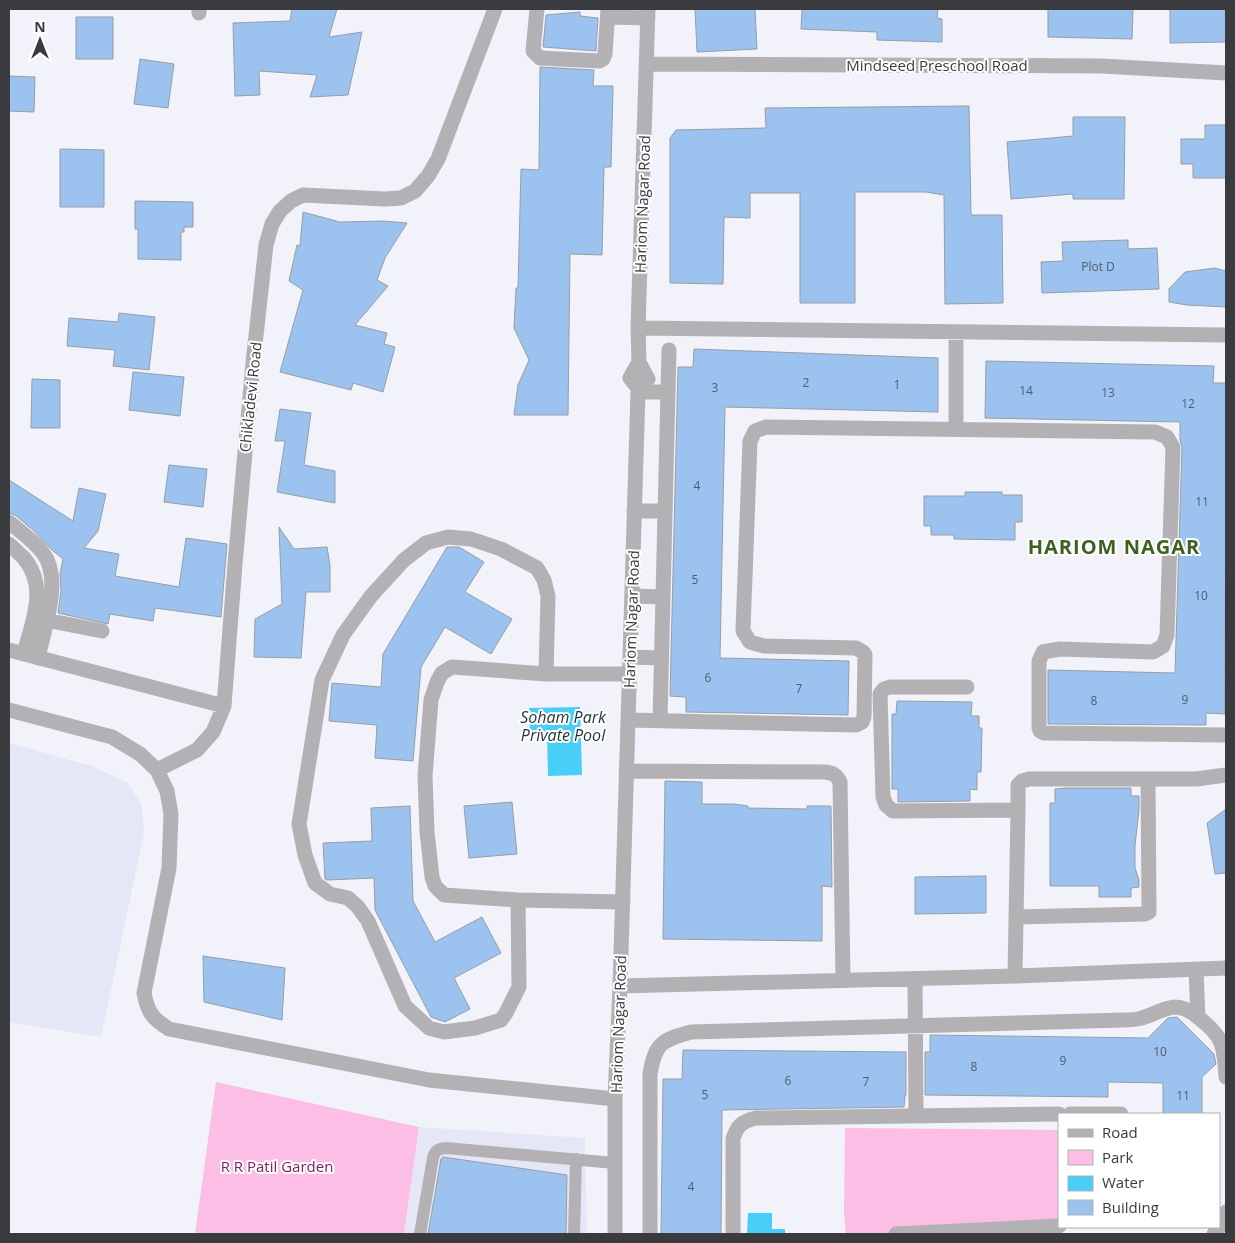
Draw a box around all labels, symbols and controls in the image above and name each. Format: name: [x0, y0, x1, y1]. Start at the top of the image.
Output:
north arrow: [15, 15, 65, 65]
text: N: [34, 17, 46, 36]
street label: Mindseed Preschool Road: [846, 55, 1028, 75]
street label: Hariom Nagar Road: [630, 135, 654, 273]
house number: Plot D: [1081, 258, 1115, 275]
street label: Chikladevi Road: [234, 341, 266, 453]
house number: 2: [803, 374, 810, 391]
house number: 1: [894, 376, 900, 393]
house number: 3: [712, 379, 719, 396]
house number: 14: [1019, 382, 1033, 399]
house number: 13: [1101, 384, 1115, 401]
house number: 12: [1181, 395, 1195, 412]
house number: 4: [694, 477, 701, 494]
house number: 11: [1195, 493, 1209, 510]
district label: HARIOM NAGAR: [1028, 533, 1200, 560]
street label: Hariom Nagar Road: [619, 550, 643, 688]
house number: 5: [692, 571, 699, 588]
house number: 10: [1194, 587, 1208, 604]
house number: 6: [705, 669, 712, 686]
house number: 7: [796, 680, 803, 697]
house number: 9: [1182, 691, 1189, 708]
house number: 8: [1091, 692, 1098, 709]
water label: Soham Park Private Pool: [520, 706, 607, 746]
street label: Hariom Nagar Road: [606, 955, 630, 1093]
house number: 10: [1153, 1043, 1167, 1060]
house number: 9: [1060, 1052, 1067, 1069]
house number: 8: [971, 1058, 978, 1075]
house number: 6: [785, 1072, 792, 1089]
house number: 7: [863, 1073, 870, 1090]
house number: 5: [702, 1086, 709, 1103]
house number: 11: [1176, 1087, 1190, 1104]
legend: [1058, 1113, 1220, 1228]
text: Road: [1102, 1122, 1138, 1142]
text: Park: [1102, 1147, 1133, 1167]
park label: R R Patil Garden: [221, 1156, 333, 1176]
text: Water: [1102, 1172, 1144, 1192]
house number: 4: [688, 1178, 695, 1195]
text: Building: [1102, 1197, 1159, 1217]

